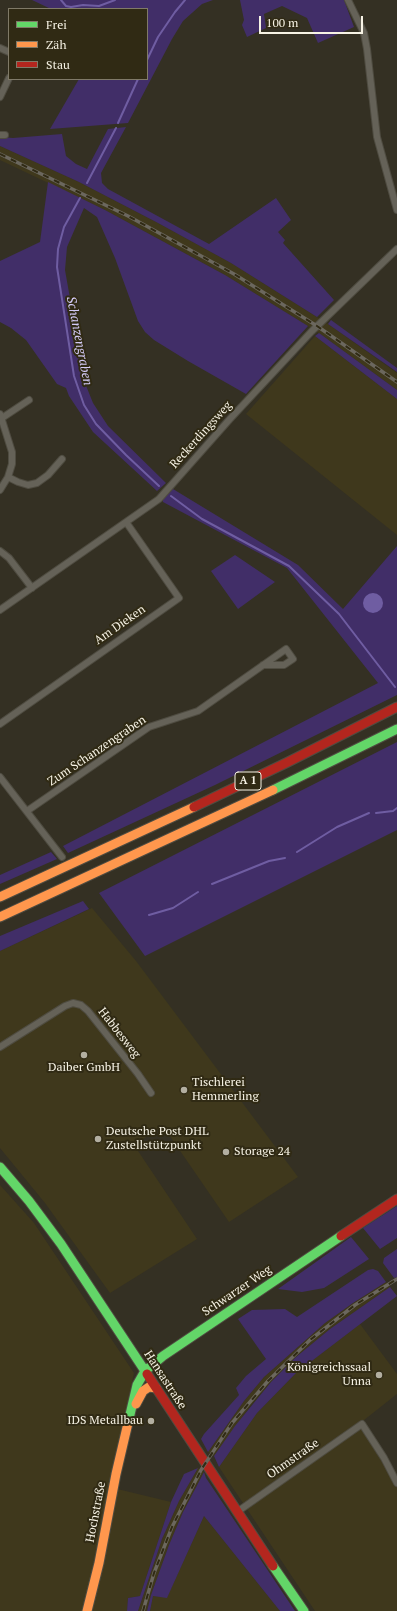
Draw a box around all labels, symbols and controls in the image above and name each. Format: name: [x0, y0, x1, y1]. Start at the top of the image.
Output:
legend: [8, 8, 148, 80]
scale bar: [261, 8, 365, 34]
text: 100 m: [266, 15, 298, 30]
text: Frei: [46, 17, 67, 32]
text: Zäh: [46, 37, 66, 52]
text: Stau: [46, 57, 70, 72]
water label: Schanzengraben: [63, 295, 95, 387]
street label: Reckerdingsweg: [167, 398, 235, 472]
street label: Am Dieken: [92, 602, 148, 648]
street label: Zum Schanzengraben: [45, 713, 149, 789]
road number: A 1: [235, 772, 261, 790]
street label: Habbesweg: [95, 1005, 143, 1061]
marker: Daiber GmbH: [79, 1050, 89, 1060]
place label: Daiber GmbH: [48, 1061, 120, 1075]
place label: Tischlerei Hemmerling: [192, 1076, 259, 1104]
marker: Tischlerei Hemmerling: [179, 1085, 189, 1095]
place label: Deutsche Post DHL Zustellstützpunkt: [106, 1125, 208, 1153]
marker: Deutsche Post DHL Zustellstützpunkt: [93, 1134, 103, 1144]
place label: Storage 24: [234, 1145, 290, 1159]
marker: Storage 24: [221, 1147, 231, 1157]
street label: Schwarzer Weg: [200, 1263, 274, 1319]
street label: Hansastraße: [141, 1348, 189, 1412]
place label: Königreichssaal Unna: [287, 1361, 371, 1389]
marker: Königreichssaal Unna: [374, 1370, 384, 1380]
place label: IDS Metallbau: [67, 1414, 143, 1428]
marker: IDS Metallbau: [146, 1416, 156, 1426]
street label: Ohmstraße: [264, 1436, 322, 1482]
street label: Hochstraße: [83, 1480, 109, 1544]

